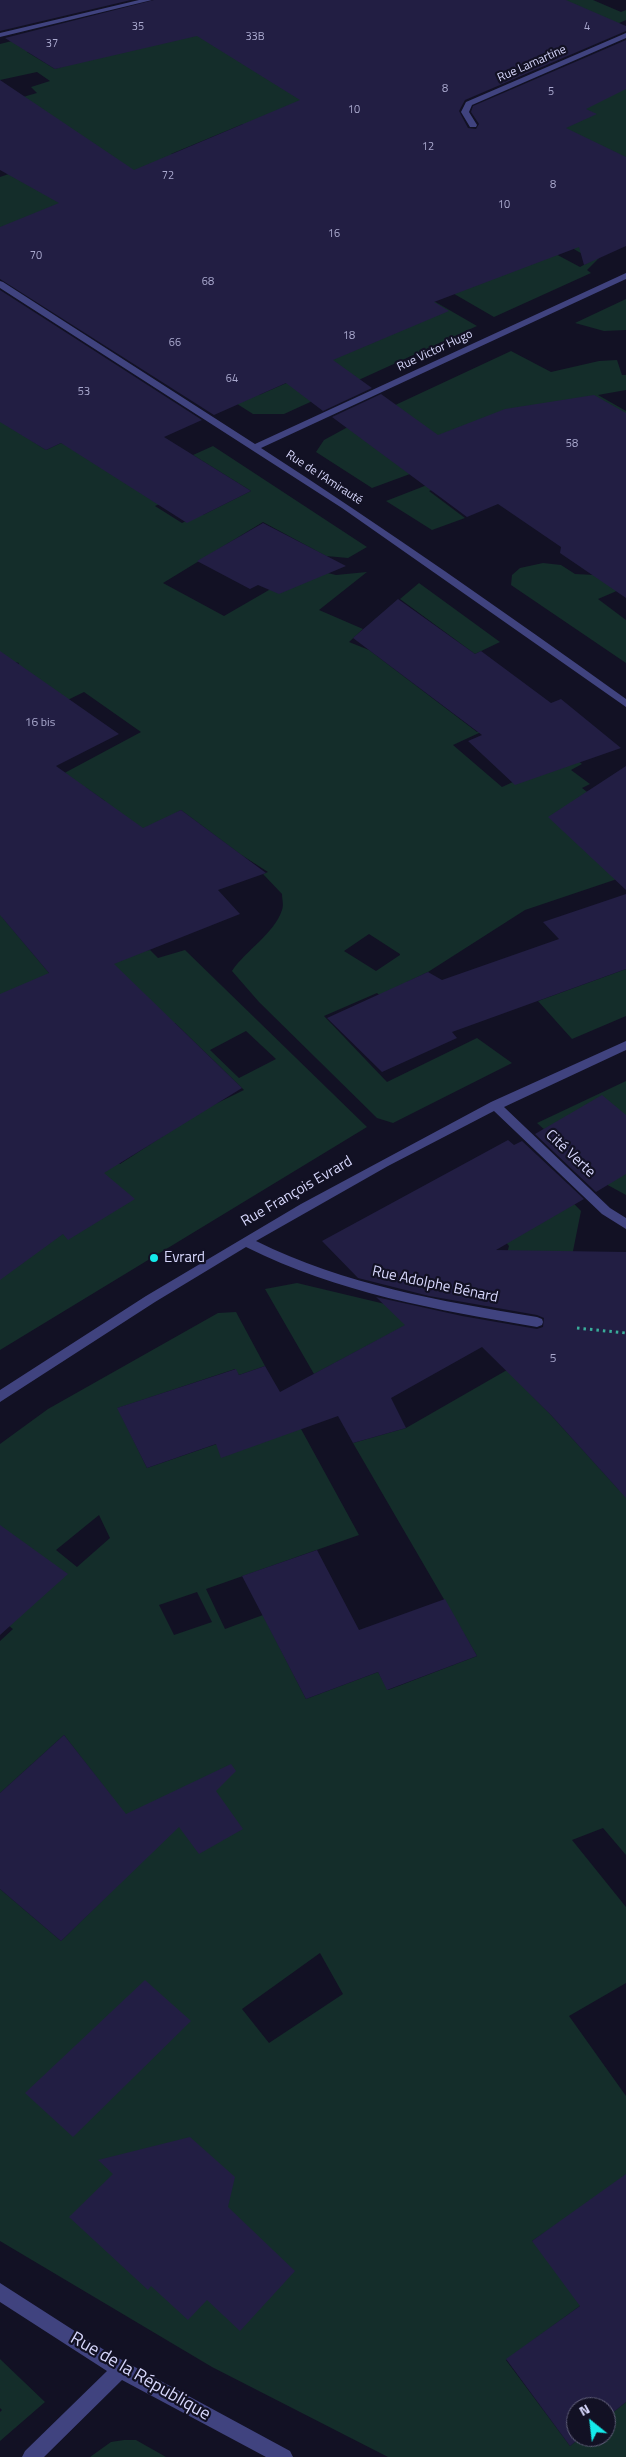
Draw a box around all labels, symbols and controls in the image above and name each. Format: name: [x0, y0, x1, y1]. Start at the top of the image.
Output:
house number: 35: [132, 20, 144, 34]
house number: 4: [584, 20, 590, 34]
house number: 33B: [245, 30, 265, 44]
house number: 37: [46, 37, 58, 51]
street label: Rue Lamartine: [495, 42, 569, 86]
house number: 8: [442, 82, 448, 96]
house number: 5: [548, 85, 554, 99]
house number: 10: [348, 103, 360, 117]
house number: 12: [422, 140, 434, 154]
house number: 72: [162, 169, 174, 183]
house number: 8: [550, 178, 556, 192]
house number: 10: [498, 198, 510, 212]
house number: 16: [328, 227, 340, 241]
house number: 70: [30, 249, 42, 263]
house number: 68: [202, 275, 214, 289]
street label: Rue Victor Hugo: [395, 327, 475, 375]
house number: 18: [343, 329, 355, 343]
house number: 66: [169, 336, 181, 350]
house number: 64: [226, 372, 238, 386]
house number: 53: [78, 385, 90, 399]
house number: 58: [566, 437, 578, 451]
street label: Rue de l'Amirauté: [283, 448, 365, 508]
house number: 16 bis: [25, 716, 55, 730]
street label: Cité Verte: [541, 1126, 599, 1182]
street label: Rue François Evrard: [238, 1153, 356, 1231]
place label: Evrard: [164, 1249, 205, 1267]
marker: Evrard: [148, 1252, 160, 1264]
street label: Rue Adolphe Bénard: [370, 1263, 500, 1307]
house number: 5: [550, 1352, 556, 1366]
street label: Rue de la République: [66, 2328, 214, 2426]
north arrow: [566, 2397, 616, 2447]
text: N: [575, 2398, 593, 2421]

